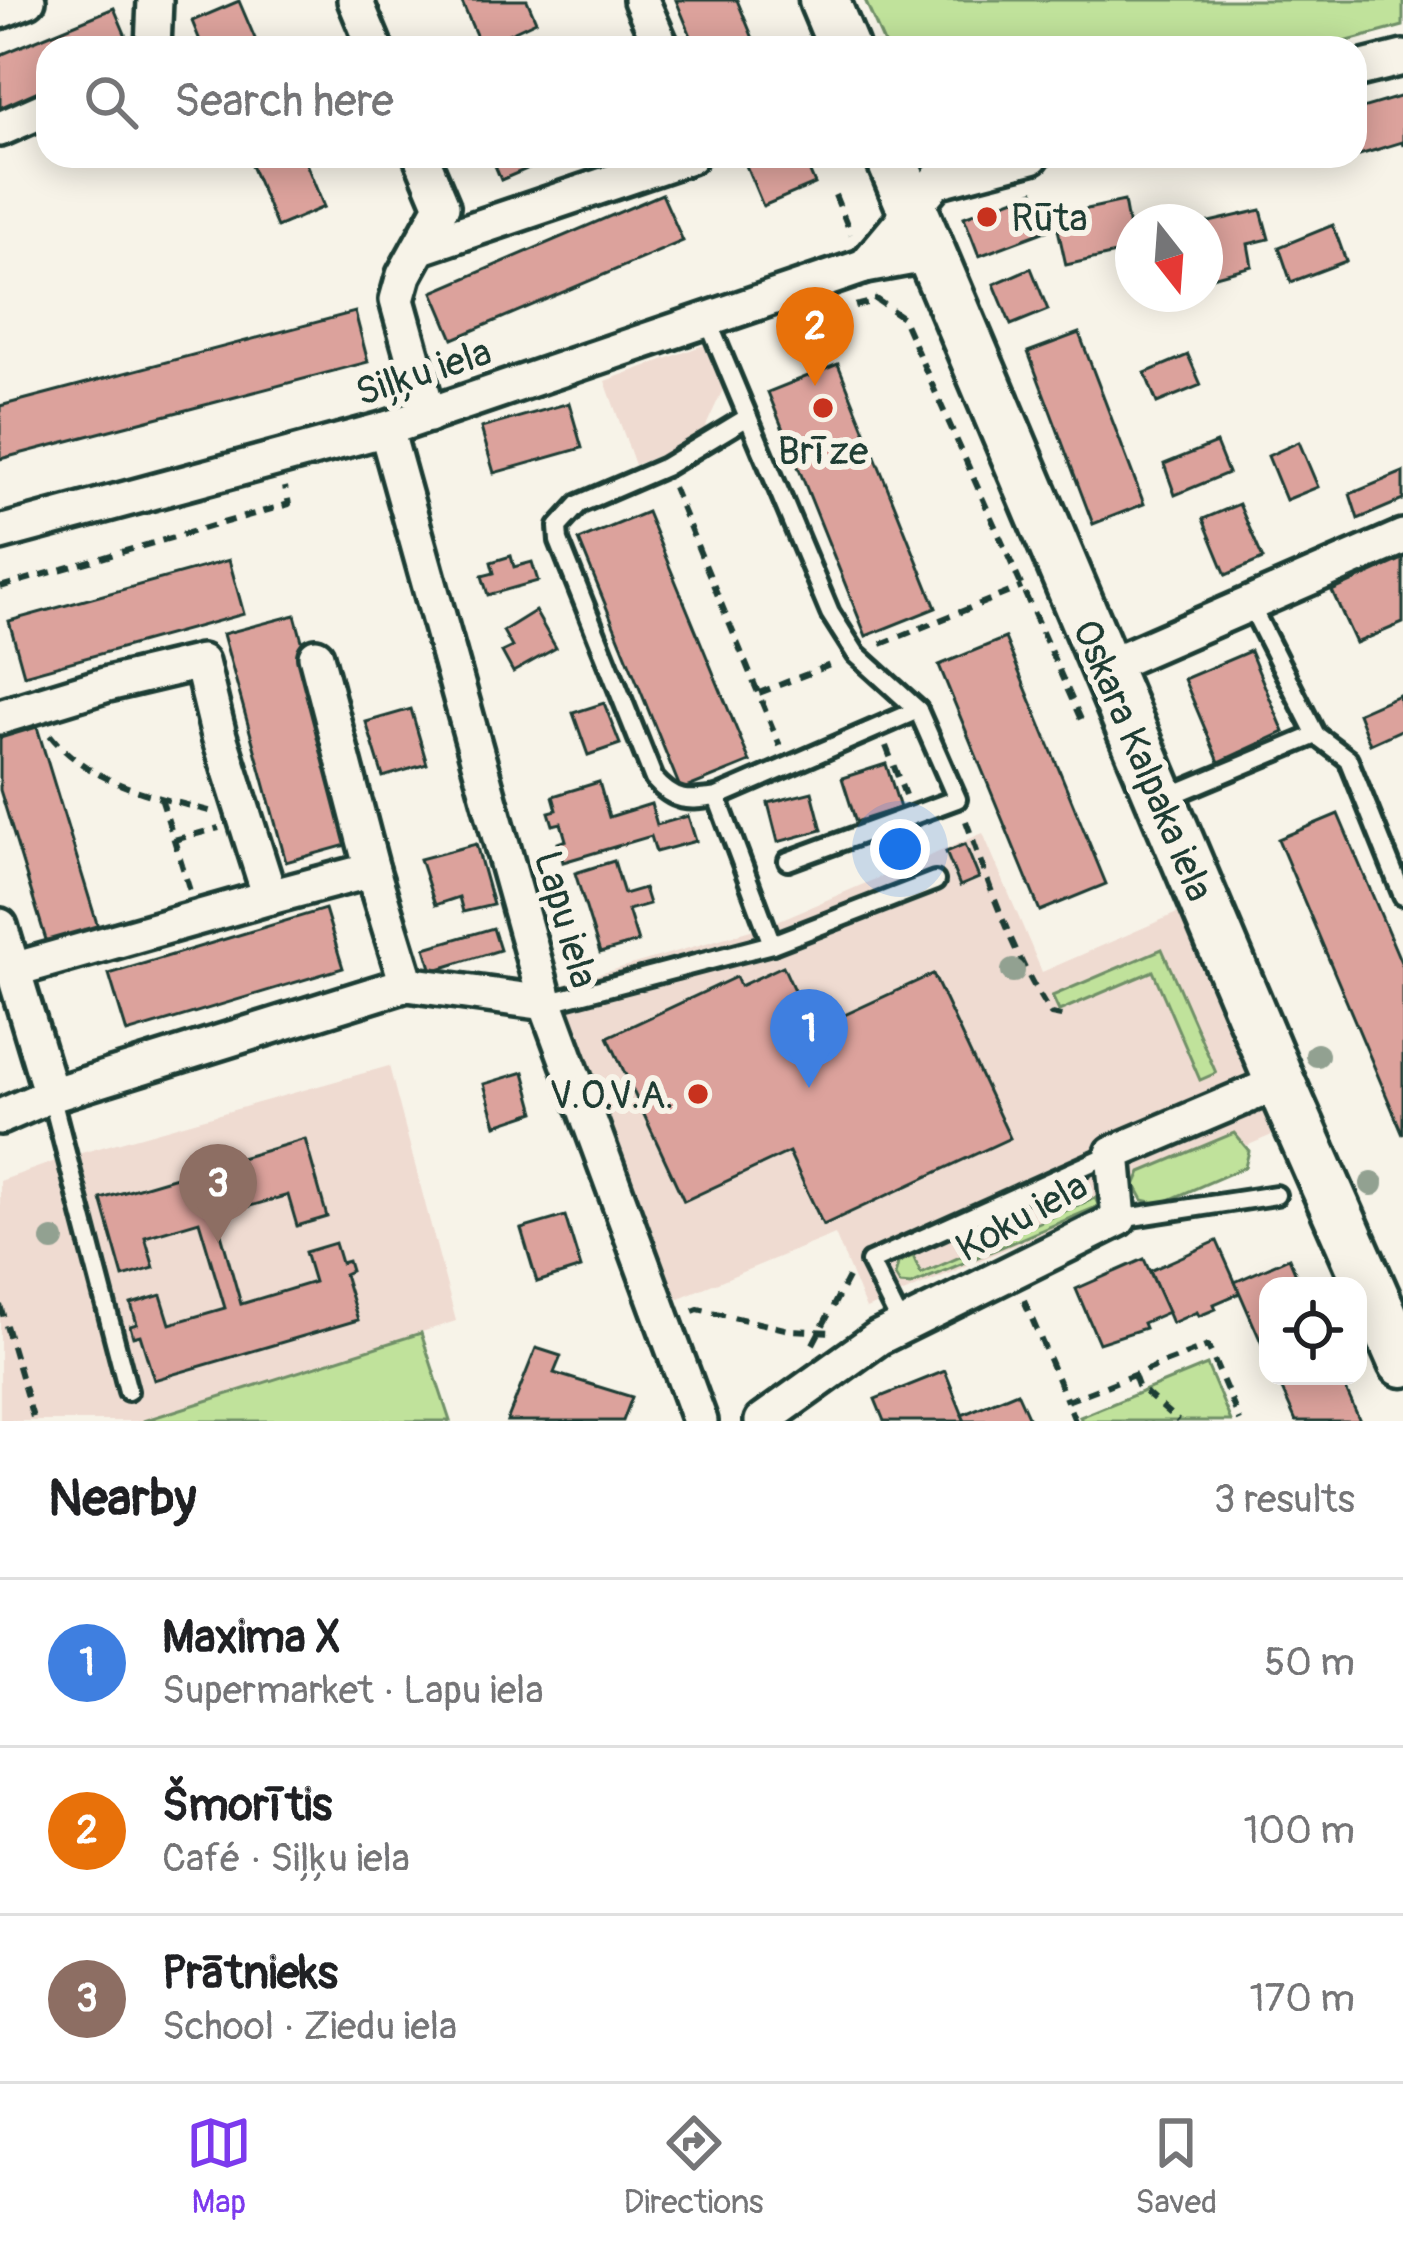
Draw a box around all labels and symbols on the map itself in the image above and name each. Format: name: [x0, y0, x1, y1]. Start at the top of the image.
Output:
place label: Rūta: [1011, 194, 1088, 243]
marker: Rūta: [974, 204, 1000, 230]
north arrow: [1115, 204, 1223, 312]
pin: 2: [776, 287, 854, 386]
street label: Siļķu iela: [349, 328, 497, 417]
marker: Brīze: [810, 395, 836, 421]
place label: Brīze: [778, 427, 868, 476]
street label: Oskara Kalpaka iela: [1061, 612, 1224, 909]
your location: [870, 819, 930, 879]
street label: Lapu iela: [523, 845, 608, 994]
pin: 1: [770, 989, 848, 1088]
place label: V.O.V.A.: [549, 1071, 674, 1120]
marker: V.O.V.A.: [685, 1081, 711, 1107]
pin: 3: [179, 1144, 257, 1243]
street label: Koku iela: [948, 1161, 1096, 1273]

